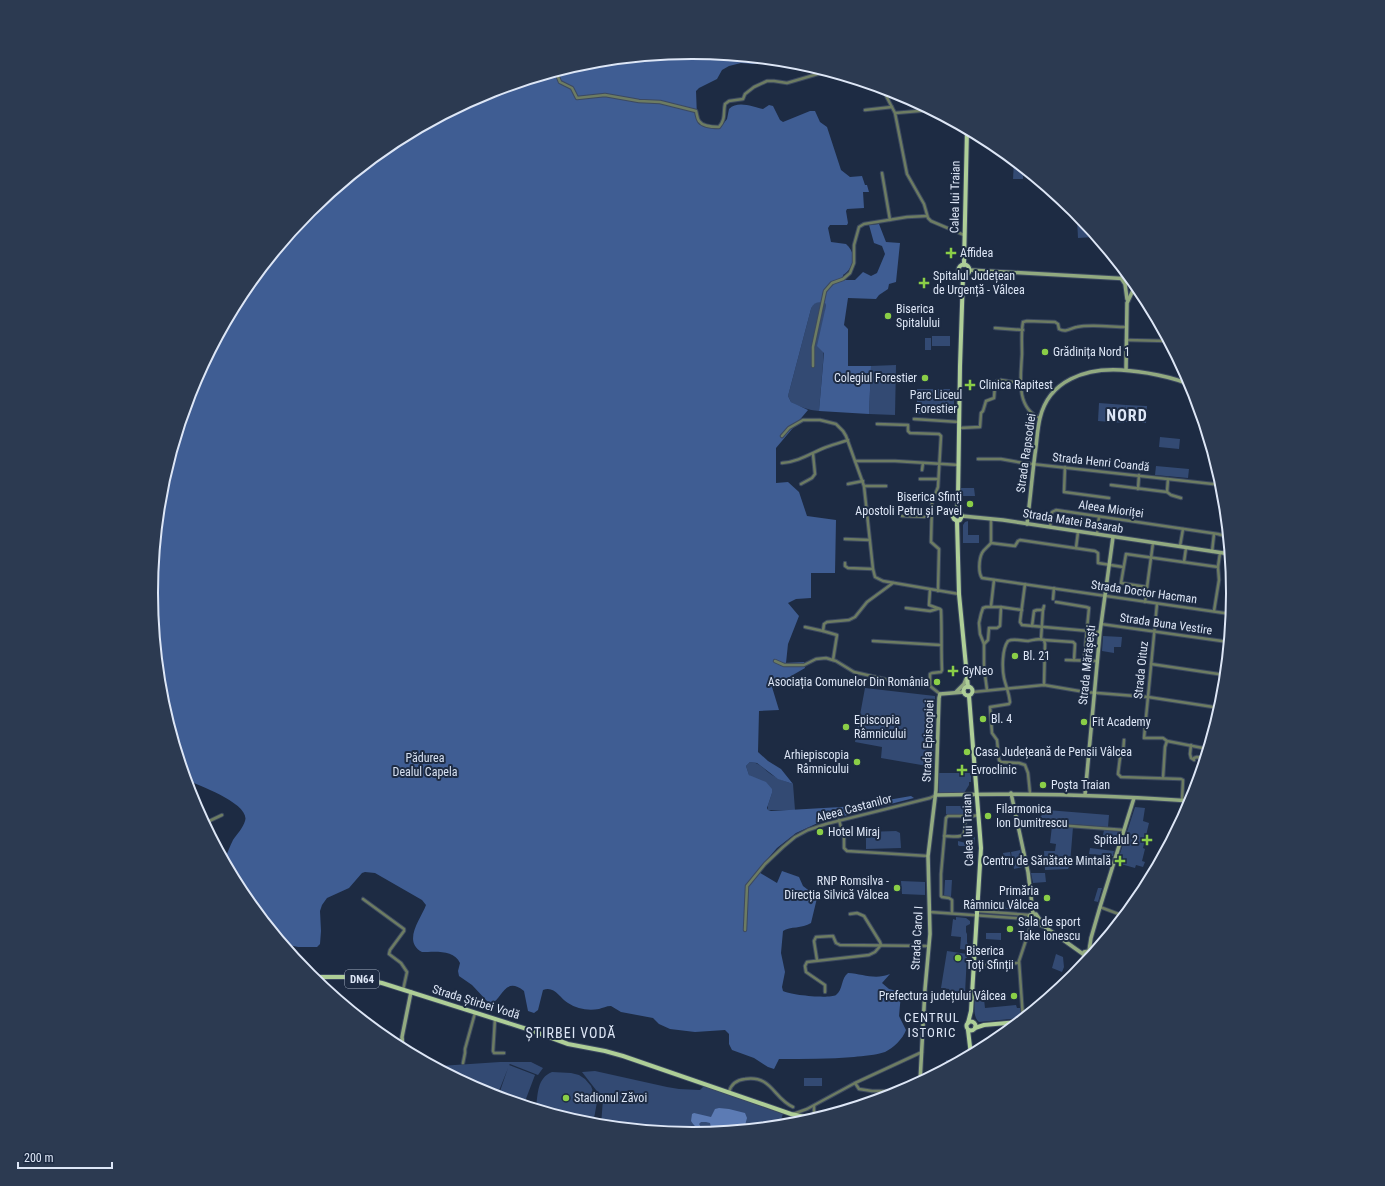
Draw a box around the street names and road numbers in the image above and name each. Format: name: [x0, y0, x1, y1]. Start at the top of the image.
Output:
street label: Calea lui Traian: [947, 160, 963, 233]
street label: Strada Rapsodiei: [1014, 412, 1038, 494]
street label: Strada Henri Coandă: [1052, 450, 1150, 474]
street label: Aleea Mioriței: [1077, 498, 1144, 521]
street label: Strada Matei Basarab: [1022, 506, 1124, 536]
street label: Strada Doctor Hacman: [1090, 578, 1198, 606]
street label: Strada Buna Vestire: [1119, 611, 1213, 637]
street label: Strada Mărășești: [1076, 624, 1099, 706]
street label: Strada Oituz: [1131, 640, 1151, 700]
street label: Strada Episcopiei: [920, 700, 936, 782]
street label: Aleea Castanilor: [815, 791, 894, 825]
street label: Calea lui Traian: [960, 793, 976, 867]
street label: Strada Carol I: [908, 906, 926, 970]
road number: DN64: [345, 970, 379, 988]
street label: Strada Știrbei Vodă: [430, 982, 522, 1023]

